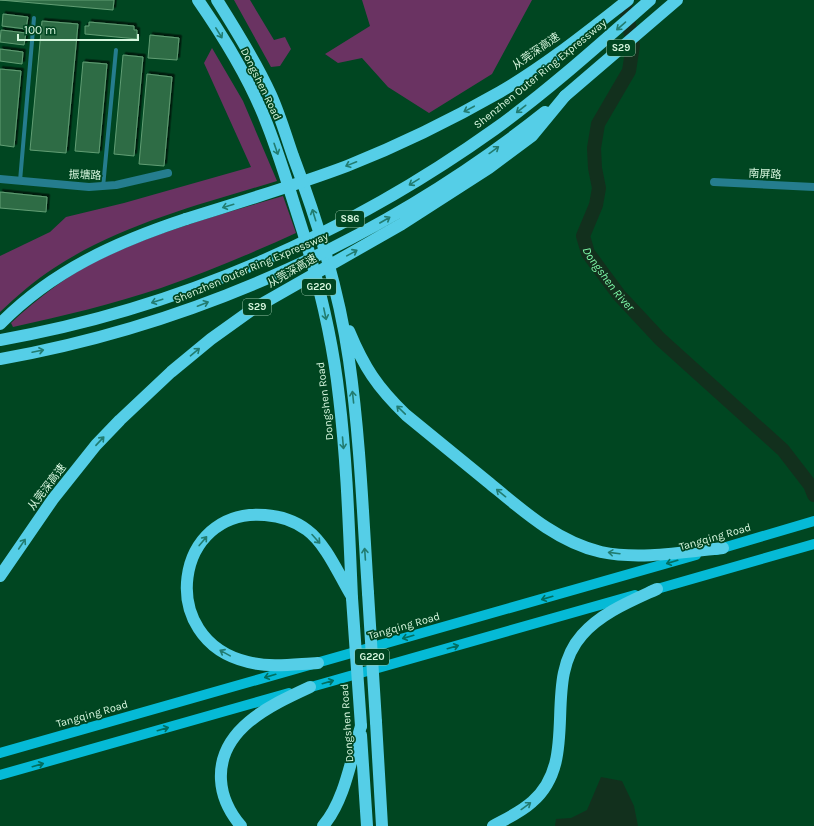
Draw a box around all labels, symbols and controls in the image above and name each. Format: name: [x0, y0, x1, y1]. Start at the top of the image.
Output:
scale bar: [18, 16, 138, 42]
street label: Shenzhen Outer Ring Expressway: [471, 17, 609, 131]
one-way arrow: [616, 21, 626, 30]
text: 100 m: [24, 23, 56, 37]
one-way arrow: [215, 27, 223, 38]
street label: 从莞深高速: [510, 30, 562, 72]
road number: S29: [607, 40, 635, 56]
street label: Dongshen Road: [238, 46, 284, 122]
one-way arrow: [516, 104, 526, 113]
one-way arrow: [463, 105, 475, 113]
one-way arrow: [272, 143, 280, 155]
one-way arrow: [489, 146, 500, 154]
one-way arrow: [346, 160, 358, 168]
street label: 南屏路: [748, 167, 782, 181]
street label: 振塘路: [68, 168, 102, 182]
one-way arrow: [409, 178, 420, 186]
one-way arrow: [222, 203, 235, 210]
one-way arrow: [310, 209, 317, 222]
road number: S86: [336, 211, 364, 227]
one-way arrow: [379, 216, 391, 224]
street label: Shenzhen Outer Ring Expressway: [172, 229, 330, 307]
water label: Dongshen River: [580, 246, 638, 315]
one-way arrow: [346, 248, 358, 256]
street label: 从莞深高速: [265, 252, 319, 290]
road number: G220: [302, 279, 336, 295]
one-way arrow: [150, 298, 163, 305]
one-way arrow: [197, 299, 209, 307]
road number: S29: [243, 299, 271, 315]
one-way arrow: [322, 307, 330, 320]
one-way arrow: [31, 347, 44, 355]
one-way arrow: [190, 348, 201, 356]
street label: Dongshen Road: [314, 361, 336, 441]
one-way arrow: [350, 391, 357, 404]
one-way arrow: [396, 405, 406, 415]
one-way arrow: [95, 436, 105, 446]
one-way arrow: [340, 436, 347, 449]
street label: 从莞深高速: [25, 461, 69, 513]
one-way arrow: [496, 488, 507, 497]
street label: Tangqing Road: [678, 521, 752, 553]
one-way arrow: [312, 534, 321, 545]
one-way arrow: [198, 536, 207, 547]
one-way arrow: [18, 539, 26, 550]
one-way arrow: [362, 548, 369, 561]
one-way arrow: [608, 549, 621, 557]
one-way arrow: [665, 559, 678, 566]
one-way arrow: [540, 594, 553, 602]
street label: Tangqing Road: [367, 610, 441, 642]
one-way arrow: [402, 634, 415, 641]
one-way arrow: [446, 643, 459, 650]
one-way arrow: [219, 649, 231, 656]
road number: G220: [355, 649, 389, 665]
one-way arrow: [263, 673, 276, 680]
one-way arrow: [321, 678, 334, 685]
street label: Dongshen Road: [338, 683, 356, 763]
street label: Tangqing Road: [55, 698, 129, 730]
one-way arrow: [156, 725, 169, 732]
one-way arrow: [31, 761, 44, 768]
one-way arrow: [521, 802, 532, 810]

